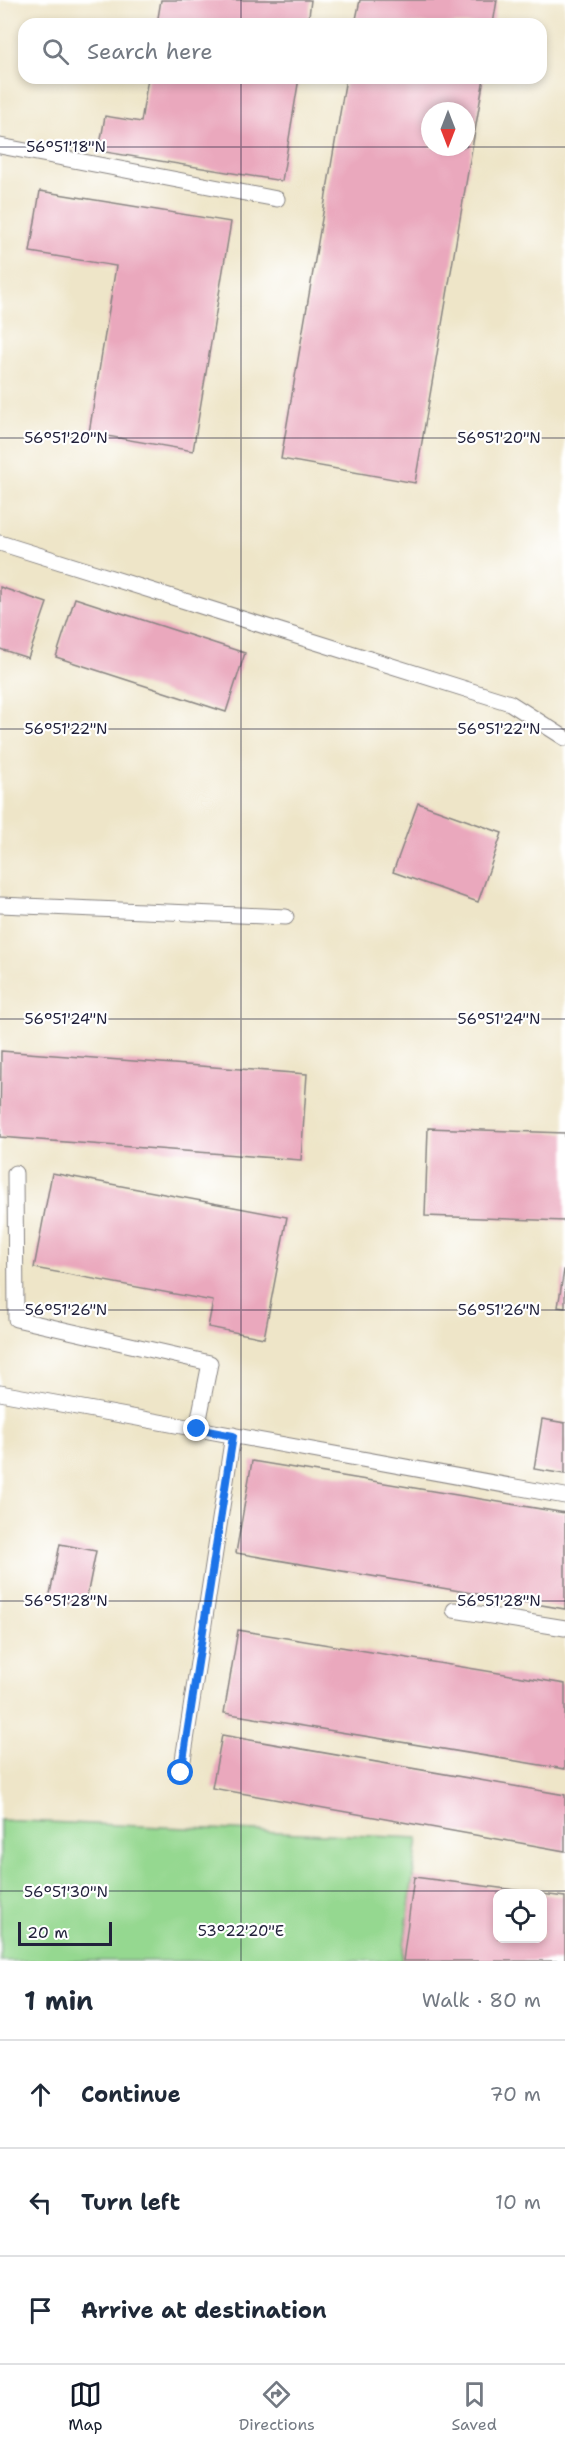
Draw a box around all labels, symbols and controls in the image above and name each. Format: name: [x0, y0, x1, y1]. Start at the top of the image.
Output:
search box: [18, 18, 547, 84]
icon: search: [39, 35, 72, 68]
text: Search here: [87, 37, 213, 66]
north arrow: [421, 102, 475, 156]
text: 56°51'18"N: [26, 137, 106, 157]
text: 56°51'20"N: [24, 428, 108, 448]
text: 56°51'20"N: [457, 428, 541, 448]
text: 56°51'22"N: [24, 719, 108, 739]
text: 56°51'22"N: [457, 719, 541, 739]
text: 56°51'24"N: [25, 1009, 107, 1029]
text: 56°51'24"N: [458, 1009, 540, 1029]
text: 56°51'26"N: [25, 1300, 107, 1320]
text: 56°51'26"N: [458, 1300, 540, 1320]
route end: [183, 1415, 209, 1441]
text: 56°51'28"N: [24, 1591, 108, 1611]
text: 56°51'28"N: [457, 1591, 541, 1611]
route start: [167, 1759, 193, 1785]
text: 56°51'30"N: [24, 1882, 108, 1902]
map controls: [493, 1889, 547, 1943]
button: locate: [493, 1889, 547, 1943]
scale bar: [18, 1919, 112, 1946]
text: 53°22'20"E: [198, 1921, 284, 1941]
text: 20 m: [27, 1922, 68, 1943]
text: 1 min: [24, 1983, 93, 2018]
text: Walk · 80 m: [422, 1987, 541, 2013]
icon: ahead: [24, 2078, 57, 2111]
text: Continue: [81, 2080, 181, 2109]
text: 70 m: [489, 2081, 541, 2107]
icon: left: [24, 2186, 57, 2219]
text: Turn left: [81, 2188, 180, 2217]
text: 10 m: [495, 2189, 541, 2215]
icon: arrive: [24, 2294, 57, 2327]
text: Arrive at destination: [81, 2296, 327, 2325]
tab: Map: [68, 2378, 102, 2435]
tab: Directions: [239, 2378, 315, 2435]
tab: Saved: [451, 2378, 497, 2435]

